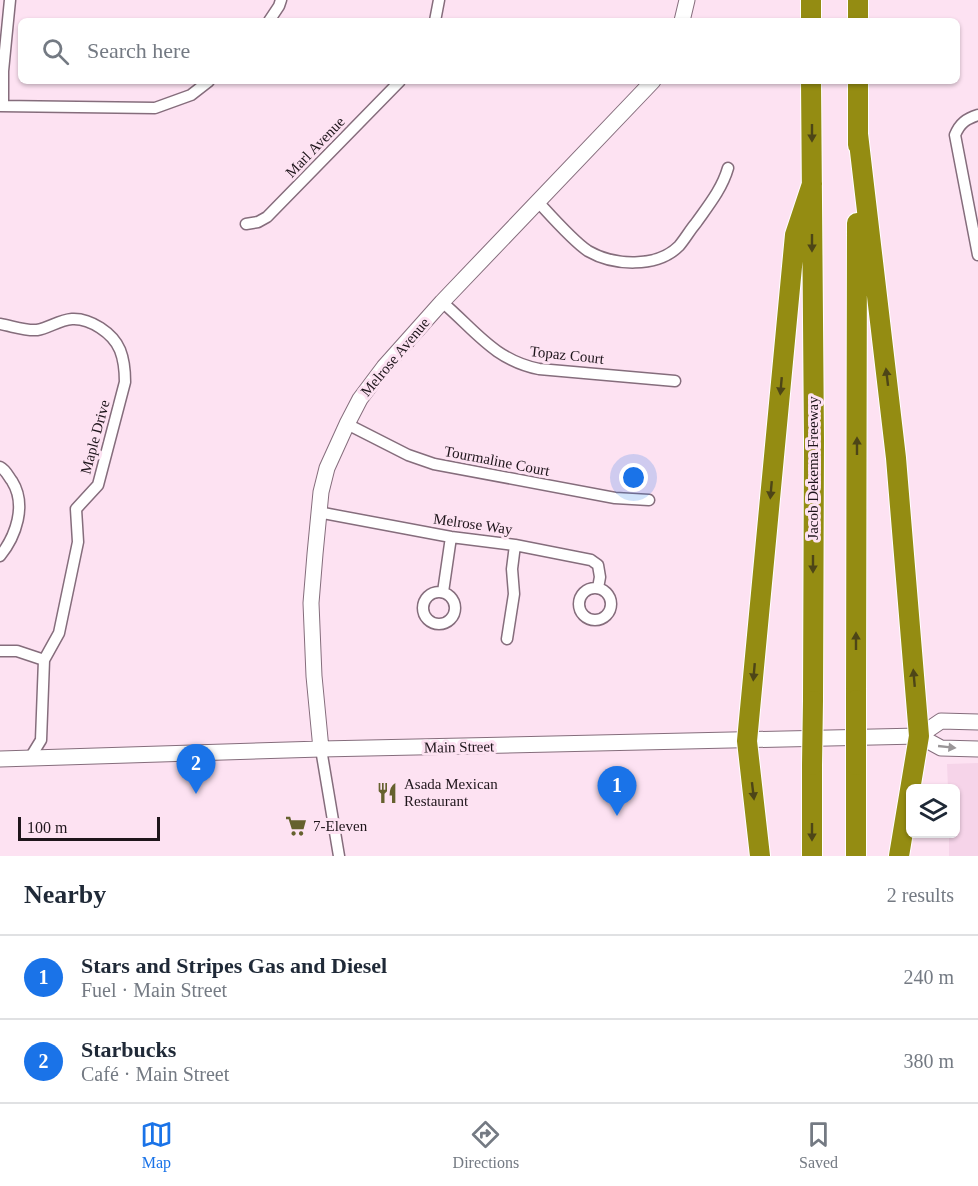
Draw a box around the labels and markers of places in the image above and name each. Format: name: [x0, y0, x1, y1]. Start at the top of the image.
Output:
pin: 2: [176, 744, 216, 794]
pin: 1: [598, 766, 636, 816]
place label: Asada Mexican Restaurant: [404, 776, 498, 809]
restaurant icon: Asada Mexican Restaurant: [375, 781, 399, 805]
supermarket icon: 7-Eleven: [284, 814, 308, 838]
place label: 7-Eleven: [313, 818, 368, 834]

